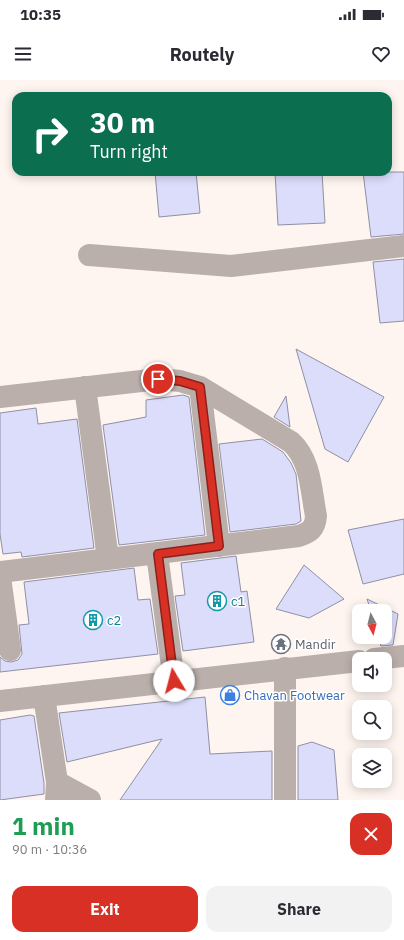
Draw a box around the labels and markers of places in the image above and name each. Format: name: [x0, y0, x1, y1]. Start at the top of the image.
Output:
pin: [141, 362, 175, 396]
building icon: c1: [206, 590, 228, 612]
place label: c1: [231, 593, 246, 610]
building icon: c2: [82, 609, 104, 631]
place label: c2: [107, 612, 121, 629]
temple icon: Mandir: [270, 633, 292, 655]
place label: Mandir: [295, 636, 336, 653]
shop icon: Chavan Footwear: [219, 684, 241, 706]
place label: Chavan Footwear: [244, 687, 345, 704]

